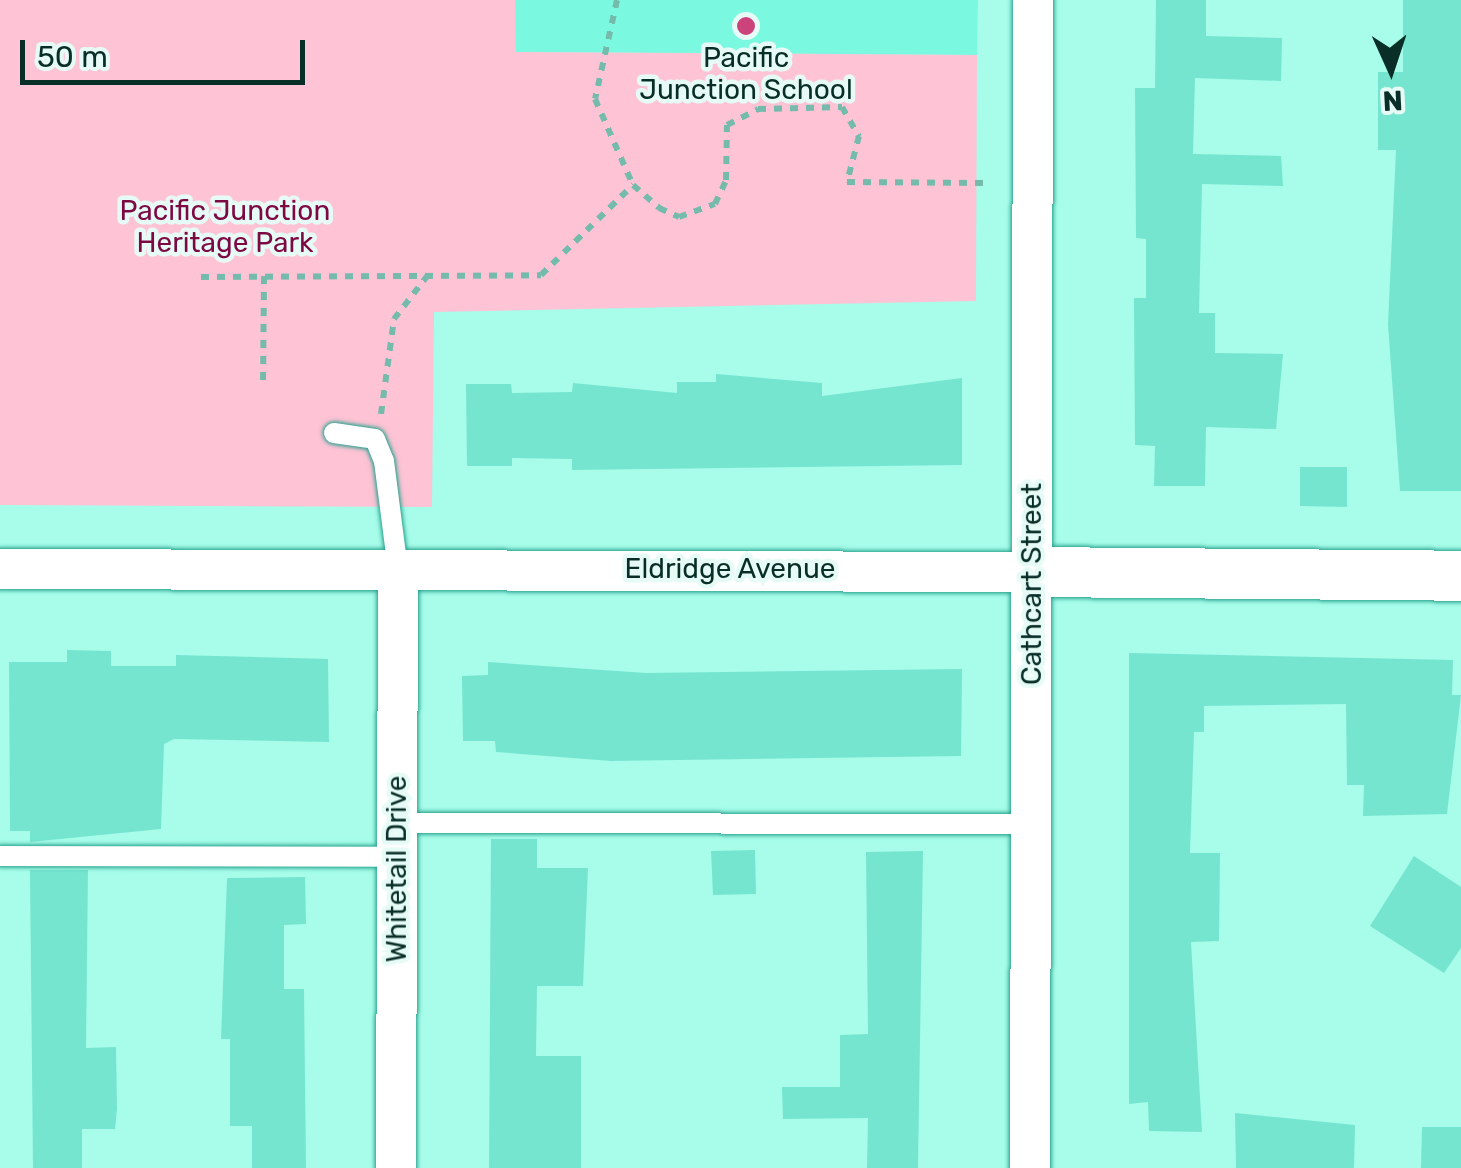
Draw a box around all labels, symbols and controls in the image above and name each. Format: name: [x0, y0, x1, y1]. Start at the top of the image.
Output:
marker: Pacific Junction School: [735, 15, 757, 37]
scale bar: [25, 20, 310, 82]
north arrow: [1341, 20, 1441, 120]
text: 50 m: [37, 39, 108, 75]
place label: Pacific Junction School: [639, 41, 853, 107]
text: N: [1382, 83, 1404, 117]
park label: Pacific Junction Heritage Park: [120, 194, 330, 260]
street label: Cathcart Street: [1015, 483, 1049, 685]
street label: Eldridge Avenue: [624, 552, 836, 586]
street label: Whitetail Drive: [380, 775, 414, 963]

